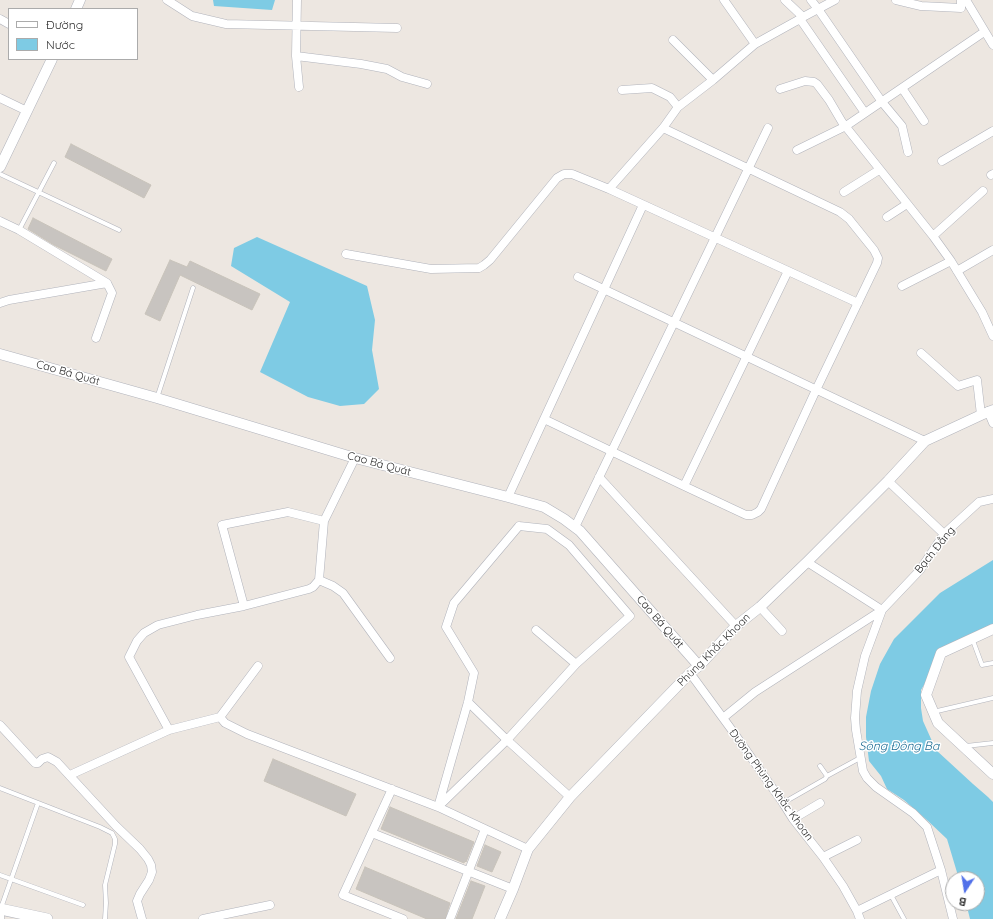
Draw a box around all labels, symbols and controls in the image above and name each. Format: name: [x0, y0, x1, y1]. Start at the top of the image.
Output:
legend: [8, 8, 138, 60]
text: Đường: [46, 17, 83, 32]
text: Nước: [46, 37, 75, 52]
street label: Cao Bá Quát: [35, 358, 101, 388]
street label: Cao Bá Quát: [346, 449, 412, 479]
street label: Bạch Đằng: [912, 524, 958, 576]
street label: Cao Bá Quát: [634, 593, 686, 651]
street label: Phùng Khắc Khoan: [675, 611, 753, 689]
street label: Đường Phùng Khắc Khoan: [726, 727, 816, 843]
water label: Sông Đông Ba: [859, 739, 939, 753]
north arrow: [945, 871, 985, 911]
text: B: [958, 894, 968, 909]

